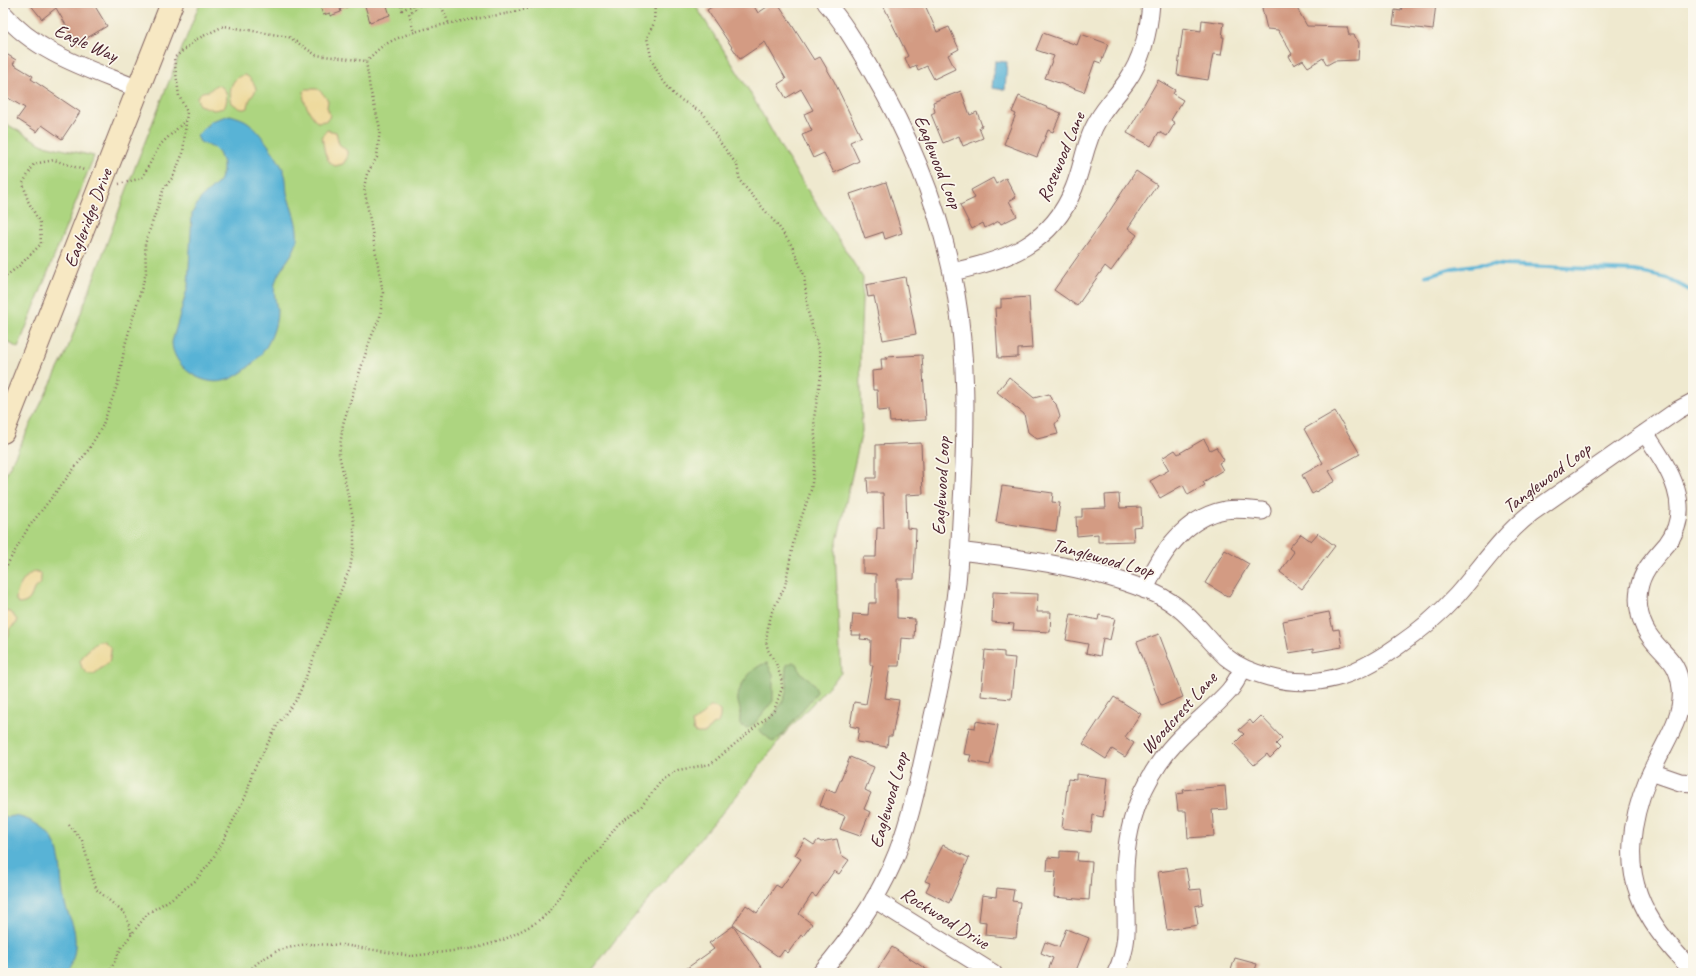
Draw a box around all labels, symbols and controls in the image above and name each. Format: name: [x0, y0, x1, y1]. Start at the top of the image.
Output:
street label: Eagle Way: [50, 18, 123, 68]
street label: Rosewood Lane: [1031, 107, 1091, 205]
street label: Eaglewood Loop: [908, 112, 968, 214]
street label: Eagleridge Drive: [58, 164, 118, 271]
street label: Eaglewood Loop: [926, 434, 956, 536]
street label: Tanglewood Loop: [1498, 436, 1597, 519]
street label: Tanglewood Loop: [1050, 533, 1158, 584]
street label: Woodcrest Lane: [1136, 665, 1224, 759]
street label: Eaglewood Loop: [864, 748, 915, 851]
street label: Rockwood Drive: [896, 881, 995, 956]

